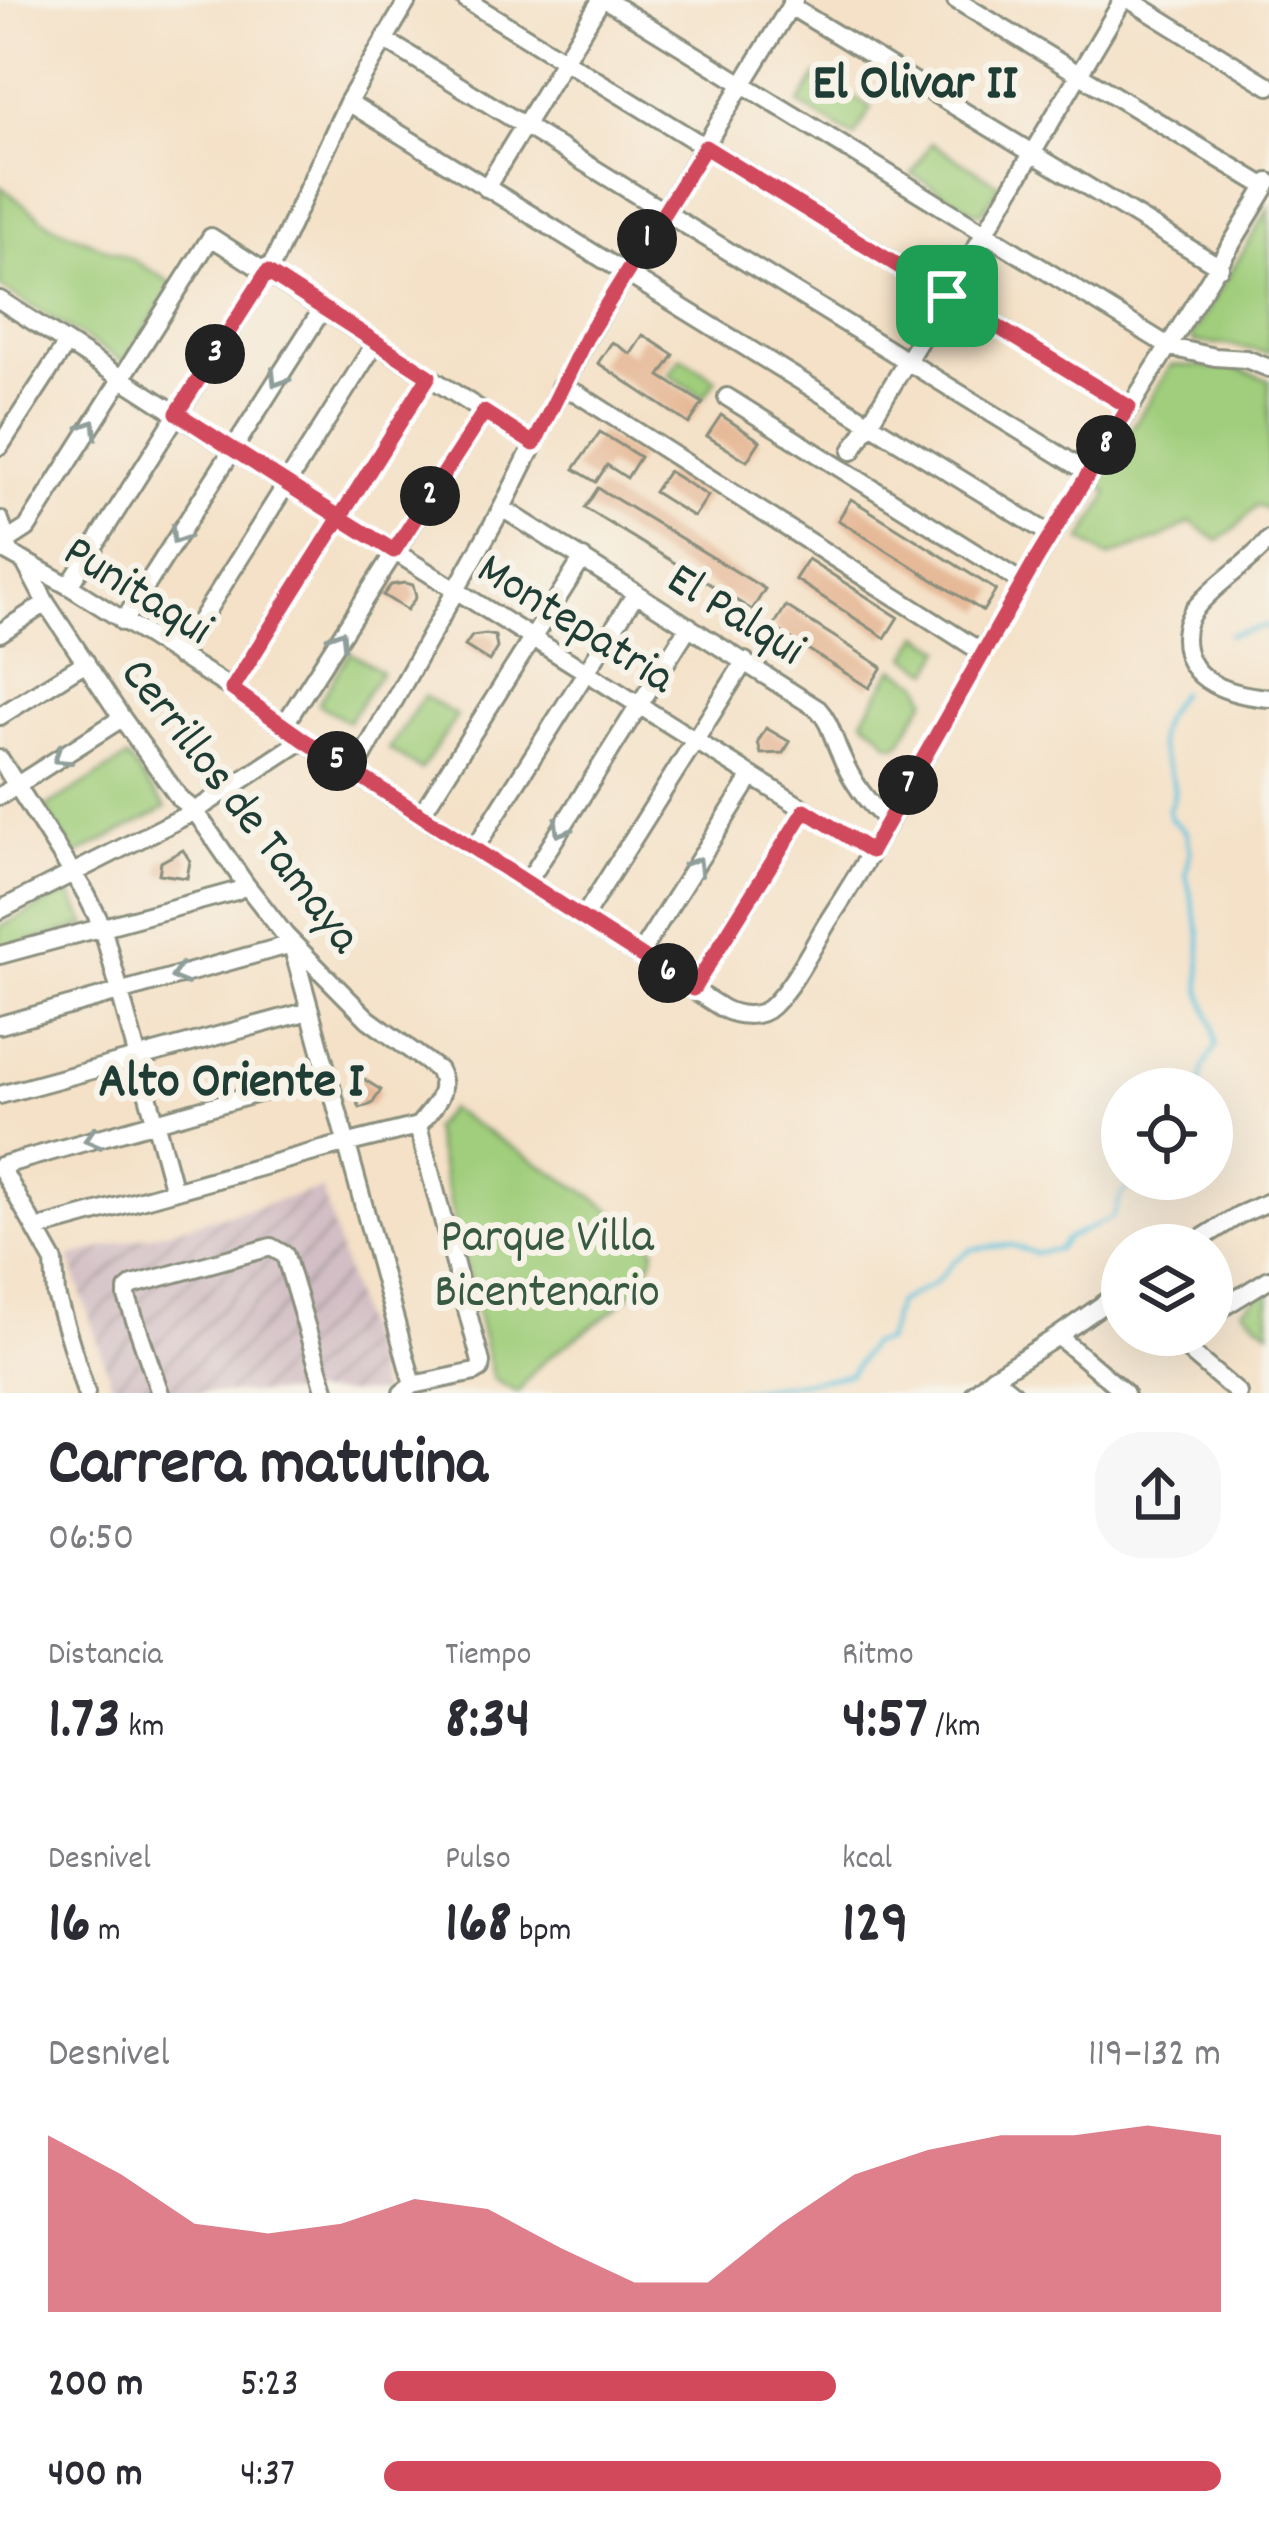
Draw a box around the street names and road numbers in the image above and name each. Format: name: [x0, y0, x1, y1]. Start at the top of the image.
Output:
street label: Punitaqui: [48, 521, 224, 666]
street label: Montepatria: [462, 538, 688, 715]
street label: El Palqui: [652, 548, 816, 687]
street label: Cerrillos de Tamaya: [101, 645, 377, 971]

